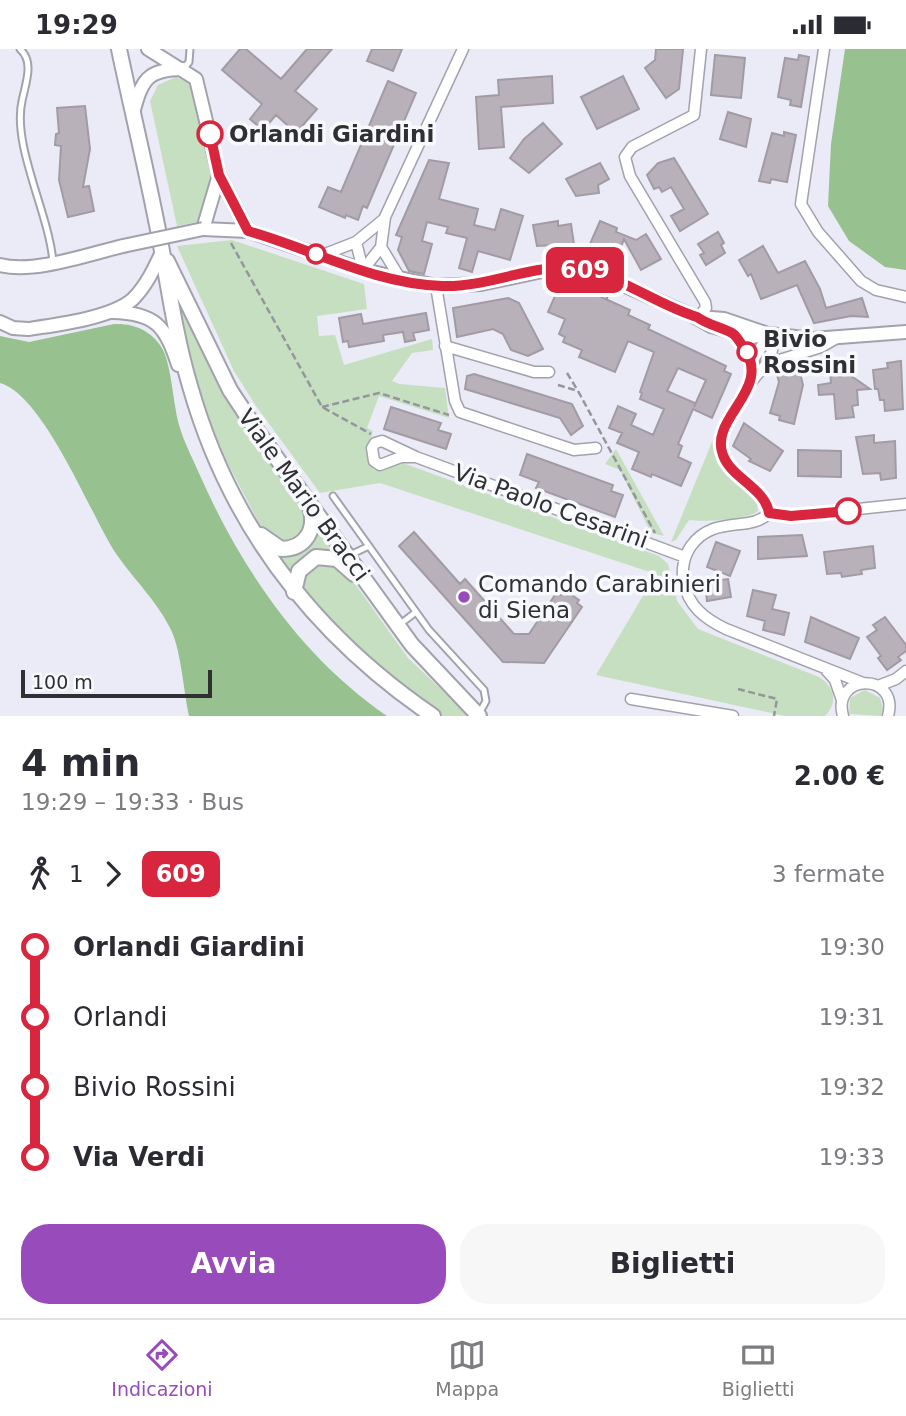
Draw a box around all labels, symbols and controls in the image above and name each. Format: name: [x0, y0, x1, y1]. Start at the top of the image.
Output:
text: 19:29: [35, 10, 118, 40]
marker: Orlandi Giardini: [197, 121, 223, 147]
place label: Orlandi Giardini: [229, 121, 434, 147]
unlabelled marker: [306, 244, 326, 264]
line badge: 609: [545, 247, 625, 293]
text: 609: [560, 256, 610, 284]
place label: Bivio Rossini: [763, 326, 856, 378]
marker: Bivio Rossini: [737, 342, 757, 362]
street label: Viale Mario Bracci: [233, 404, 375, 586]
street label: Via Paolo Cesarini: [450, 459, 652, 553]
unlabelled marker: [835, 498, 861, 524]
place label: Comando Carabinieri di Siena: [478, 571, 721, 623]
marker: Comando Carabinieri di Siena: [456, 589, 472, 605]
scale bar: [21, 667, 212, 699]
text: 100 m: [32, 671, 93, 693]
text: 4 min: [21, 741, 140, 785]
text: 2.00 €: [794, 761, 885, 791]
text: 19:29 – 19:33 · Bus: [21, 789, 244, 815]
icon: walk: [21, 855, 59, 893]
icon: forward: [94, 855, 132, 893]
text: 609: [156, 860, 206, 888]
text: 1: [69, 861, 84, 887]
text: 3 fermate: [772, 861, 885, 887]
text: Orlandi Giardini: [73, 932, 305, 962]
text: 19:30: [819, 934, 885, 960]
text: Orlandi: [73, 1002, 168, 1032]
text: 19:31: [819, 1004, 885, 1030]
text: Bivio Rossini: [73, 1072, 236, 1102]
text: 19:32: [819, 1074, 885, 1100]
text: Via Verdi: [73, 1142, 205, 1172]
text: 19:33: [819, 1144, 885, 1170]
button: Avvia: [21, 1224, 446, 1304]
button: Biglietti: [460, 1224, 885, 1304]
tab: Indicazioni: [111, 1336, 213, 1400]
tab: Mappa: [435, 1336, 499, 1400]
tab: Biglietti: [722, 1336, 795, 1400]

